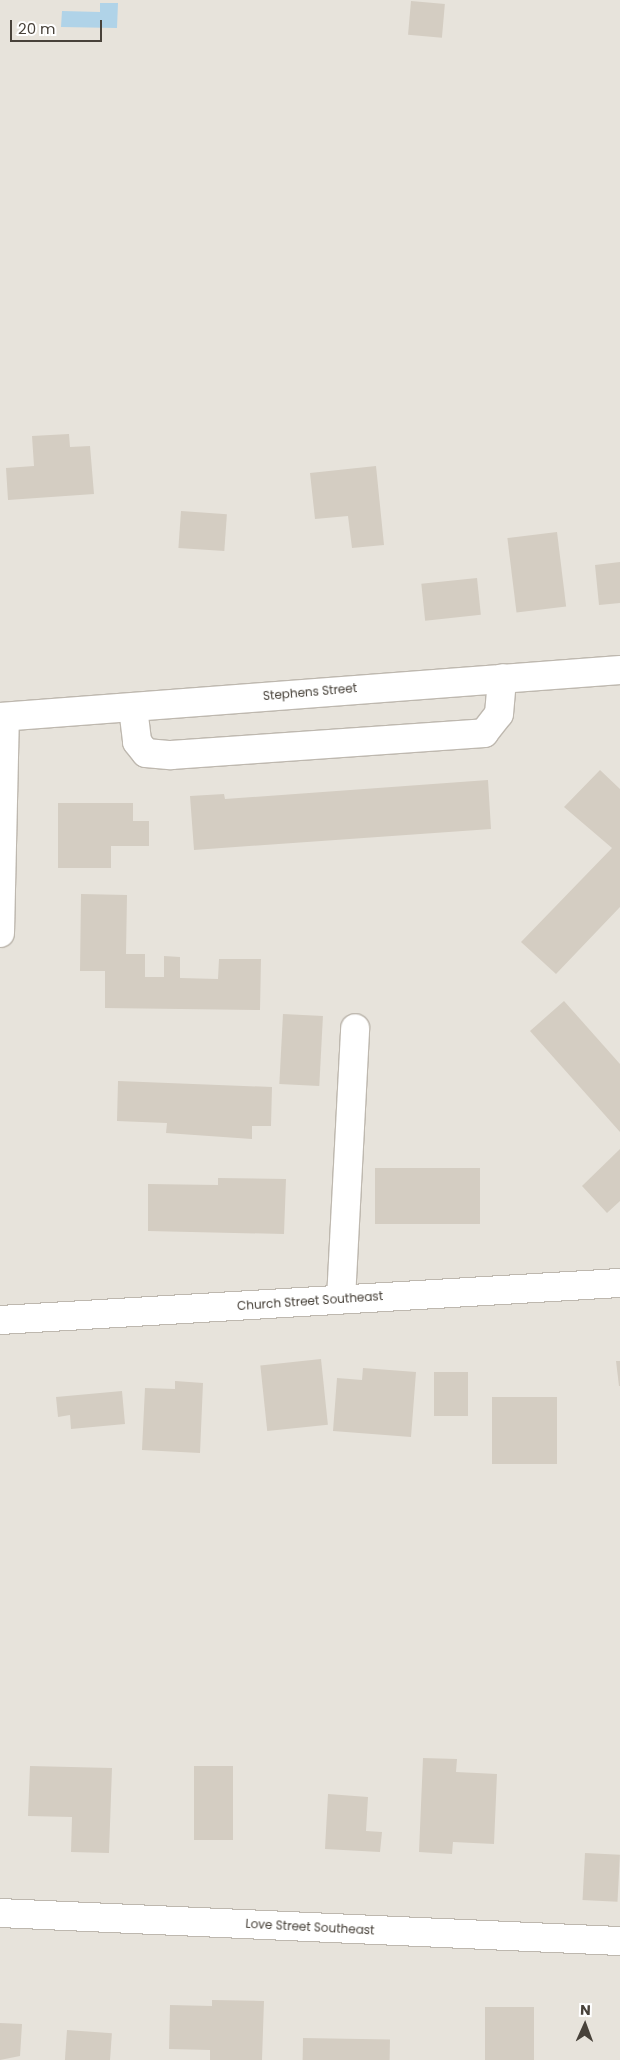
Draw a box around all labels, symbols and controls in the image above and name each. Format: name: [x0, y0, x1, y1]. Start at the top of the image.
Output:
scale bar: [12, 10, 105, 42]
text: 20 m: [18, 18, 56, 39]
street label: Stephens Street: [262, 681, 358, 703]
street label: Church Street Southeast: [237, 1289, 383, 1313]
street label: Love Street Southeast: [245, 1916, 375, 1938]
north arrow: [560, 2000, 610, 2050]
text: N: [580, 2000, 591, 2020]

